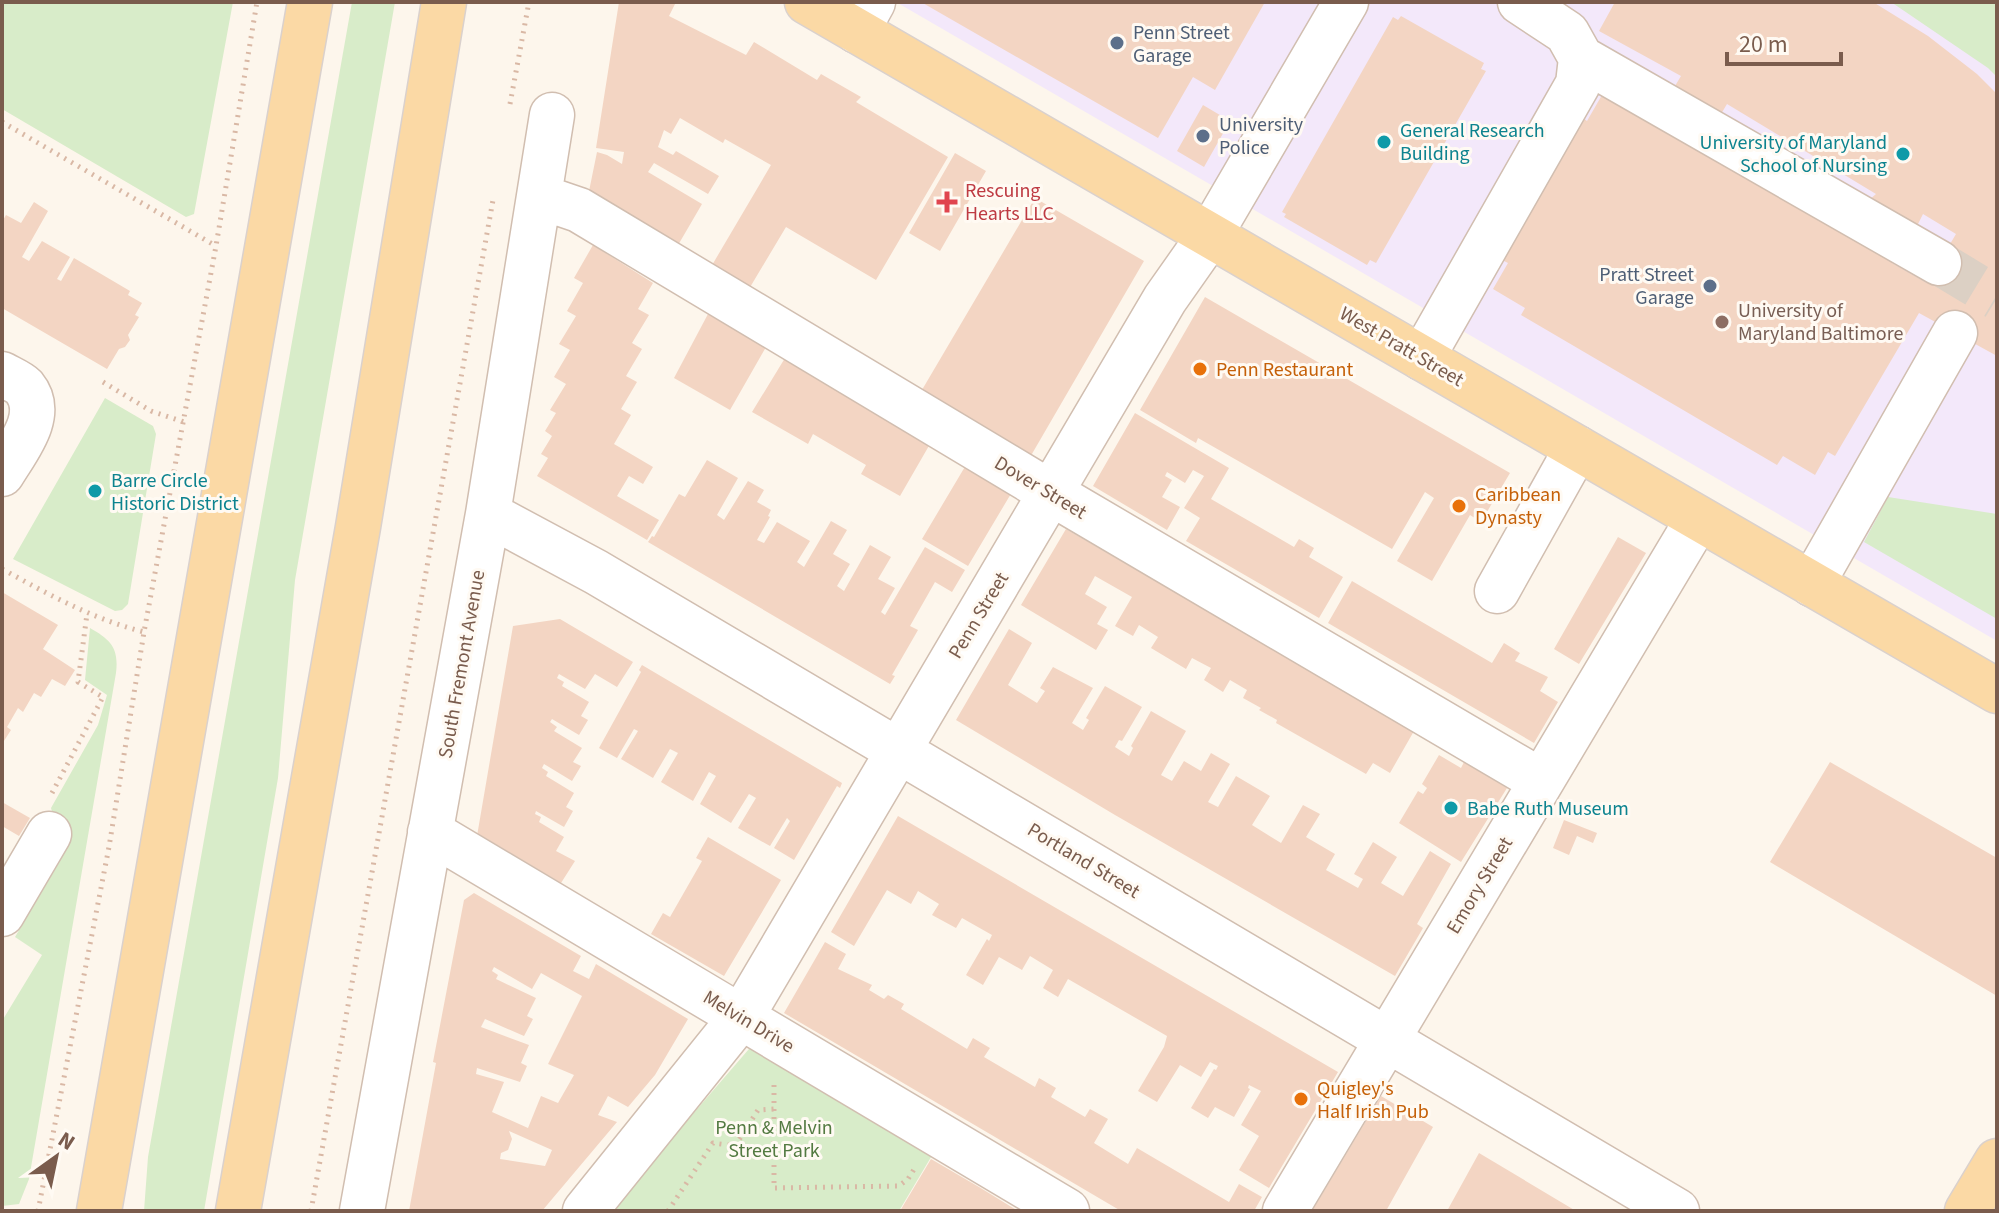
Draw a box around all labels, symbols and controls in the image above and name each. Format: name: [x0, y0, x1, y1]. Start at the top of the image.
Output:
scale bar: [1727, 16, 1841, 66]
place label: Penn Street Garage: [1133, 19, 1230, 70]
text: 20 m: [1739, 27, 1788, 62]
marker: Penn Street Garage: [1108, 34, 1126, 52]
place label: University Police: [1219, 111, 1304, 162]
place label: General Research Building: [1400, 117, 1545, 168]
marker: University Police: [1194, 127, 1212, 145]
place label: University of Maryland School of Nursing: [1700, 129, 1887, 180]
marker: General Research Building: [1375, 133, 1393, 151]
marker: University of Maryland School of Nursing: [1894, 145, 1912, 163]
place label: Rescuing Hearts LLC: [965, 177, 1054, 228]
marker: Rescuing Hearts LLC: [936, 191, 958, 213]
place label: Pratt Street Garage: [1599, 261, 1694, 312]
marker: Pratt Street Garage: [1701, 277, 1719, 295]
place label: University of Maryland Baltimore: [1738, 297, 1903, 348]
street label: West Pratt Street: [1334, 300, 1469, 394]
marker: University of Maryland Baltimore: [1713, 313, 1731, 331]
place label: Penn Restaurant: [1216, 356, 1354, 384]
marker: Penn Restaurant: [1191, 360, 1209, 378]
street label: Dover Street: [989, 449, 1092, 527]
place label: Barre Circle Historic District: [111, 467, 239, 518]
place label: Caribbean Dynasty: [1475, 481, 1561, 532]
marker: Barre Circle Historic District: [86, 482, 104, 500]
marker: Caribbean Dynasty: [1450, 497, 1468, 515]
street label: Penn Street: [942, 567, 1016, 664]
street label: South Fremont Avenue: [432, 568, 492, 761]
place label: Babe Ruth Museum: [1467, 795, 1629, 823]
marker: Babe Ruth Museum: [1442, 799, 1460, 817]
street label: Portland Street: [1022, 816, 1145, 906]
street label: Emory Street: [1440, 831, 1520, 939]
street label: Melvin Drive: [698, 984, 800, 1060]
place label: Quigley's Half Irish Pub: [1317, 1075, 1429, 1126]
marker: Quigley's Half Irish Pub: [1292, 1090, 1310, 1108]
park label: Penn & Melvin Street Park: [715, 1114, 833, 1165]
north arrow: [16, 1117, 96, 1197]
text: N: [51, 1124, 81, 1158]

